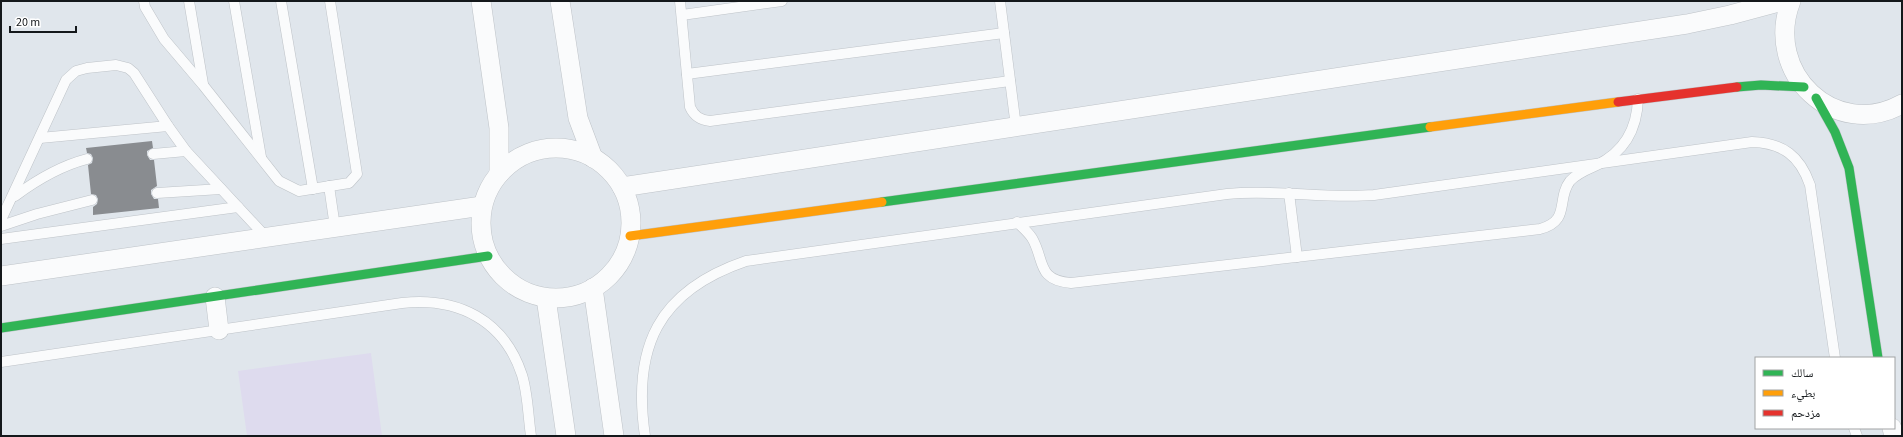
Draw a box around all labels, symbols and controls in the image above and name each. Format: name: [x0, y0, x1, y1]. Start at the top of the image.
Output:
scale bar: [10, 8, 76, 34]
text: 20 m: [16, 14, 40, 31]
legend: [1755, 357, 1895, 429]
text: سالك: [1791, 365, 1813, 382]
text: بطيء: [1791, 385, 1815, 403]
text: مزدحم: [1791, 405, 1820, 422]

